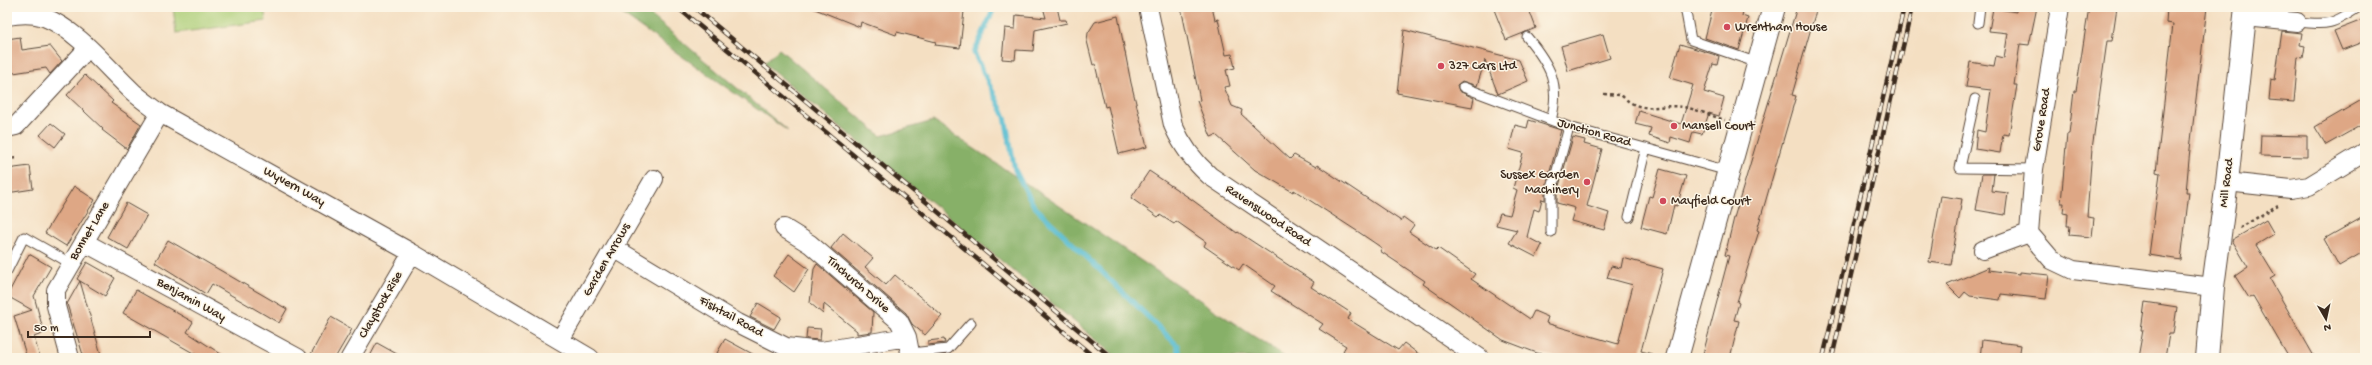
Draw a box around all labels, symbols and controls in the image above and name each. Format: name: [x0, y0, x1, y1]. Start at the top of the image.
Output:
place label: Wrentham House: [1735, 20, 1827, 35]
marker: Wrentham House: [1722, 22, 1732, 32]
place label: 327 Cars Ltd: [1448, 59, 1518, 74]
marker: 327 Cars Ltd: [1436, 61, 1446, 71]
street label: Grove Road: [2030, 86, 2055, 153]
street label: Junction Road: [1555, 115, 1634, 151]
place label: Mansell Court: [1682, 119, 1756, 134]
marker: Mansell Court: [1669, 121, 1679, 131]
street label: Mill Road: [2217, 156, 2238, 208]
street label: Wyvern Way: [260, 164, 328, 210]
place label: Sussex Garden Machinery: [1500, 168, 1580, 198]
marker: Sussex Garden Machinery: [1582, 177, 1592, 187]
street label: Ravenswood Road: [1222, 182, 1315, 251]
place label: Mayfield Court: [1671, 194, 1752, 209]
marker: Mayfield Court: [1658, 196, 1668, 206]
street label: Bonnet Lane: [66, 199, 113, 264]
street label: Garden Arrows: [580, 220, 635, 299]
street label: Tinchurch Drive: [823, 253, 893, 317]
street label: Claystock Rise: [356, 269, 406, 341]
street label: Benjamin Way: [153, 274, 229, 325]
street label: Fishtail Road: [695, 293, 767, 341]
north arrow: [2306, 299, 2346, 339]
scale bar: [28, 313, 150, 339]
text: N: [2323, 320, 2332, 333]
text: 50 m: [34, 322, 59, 336]

